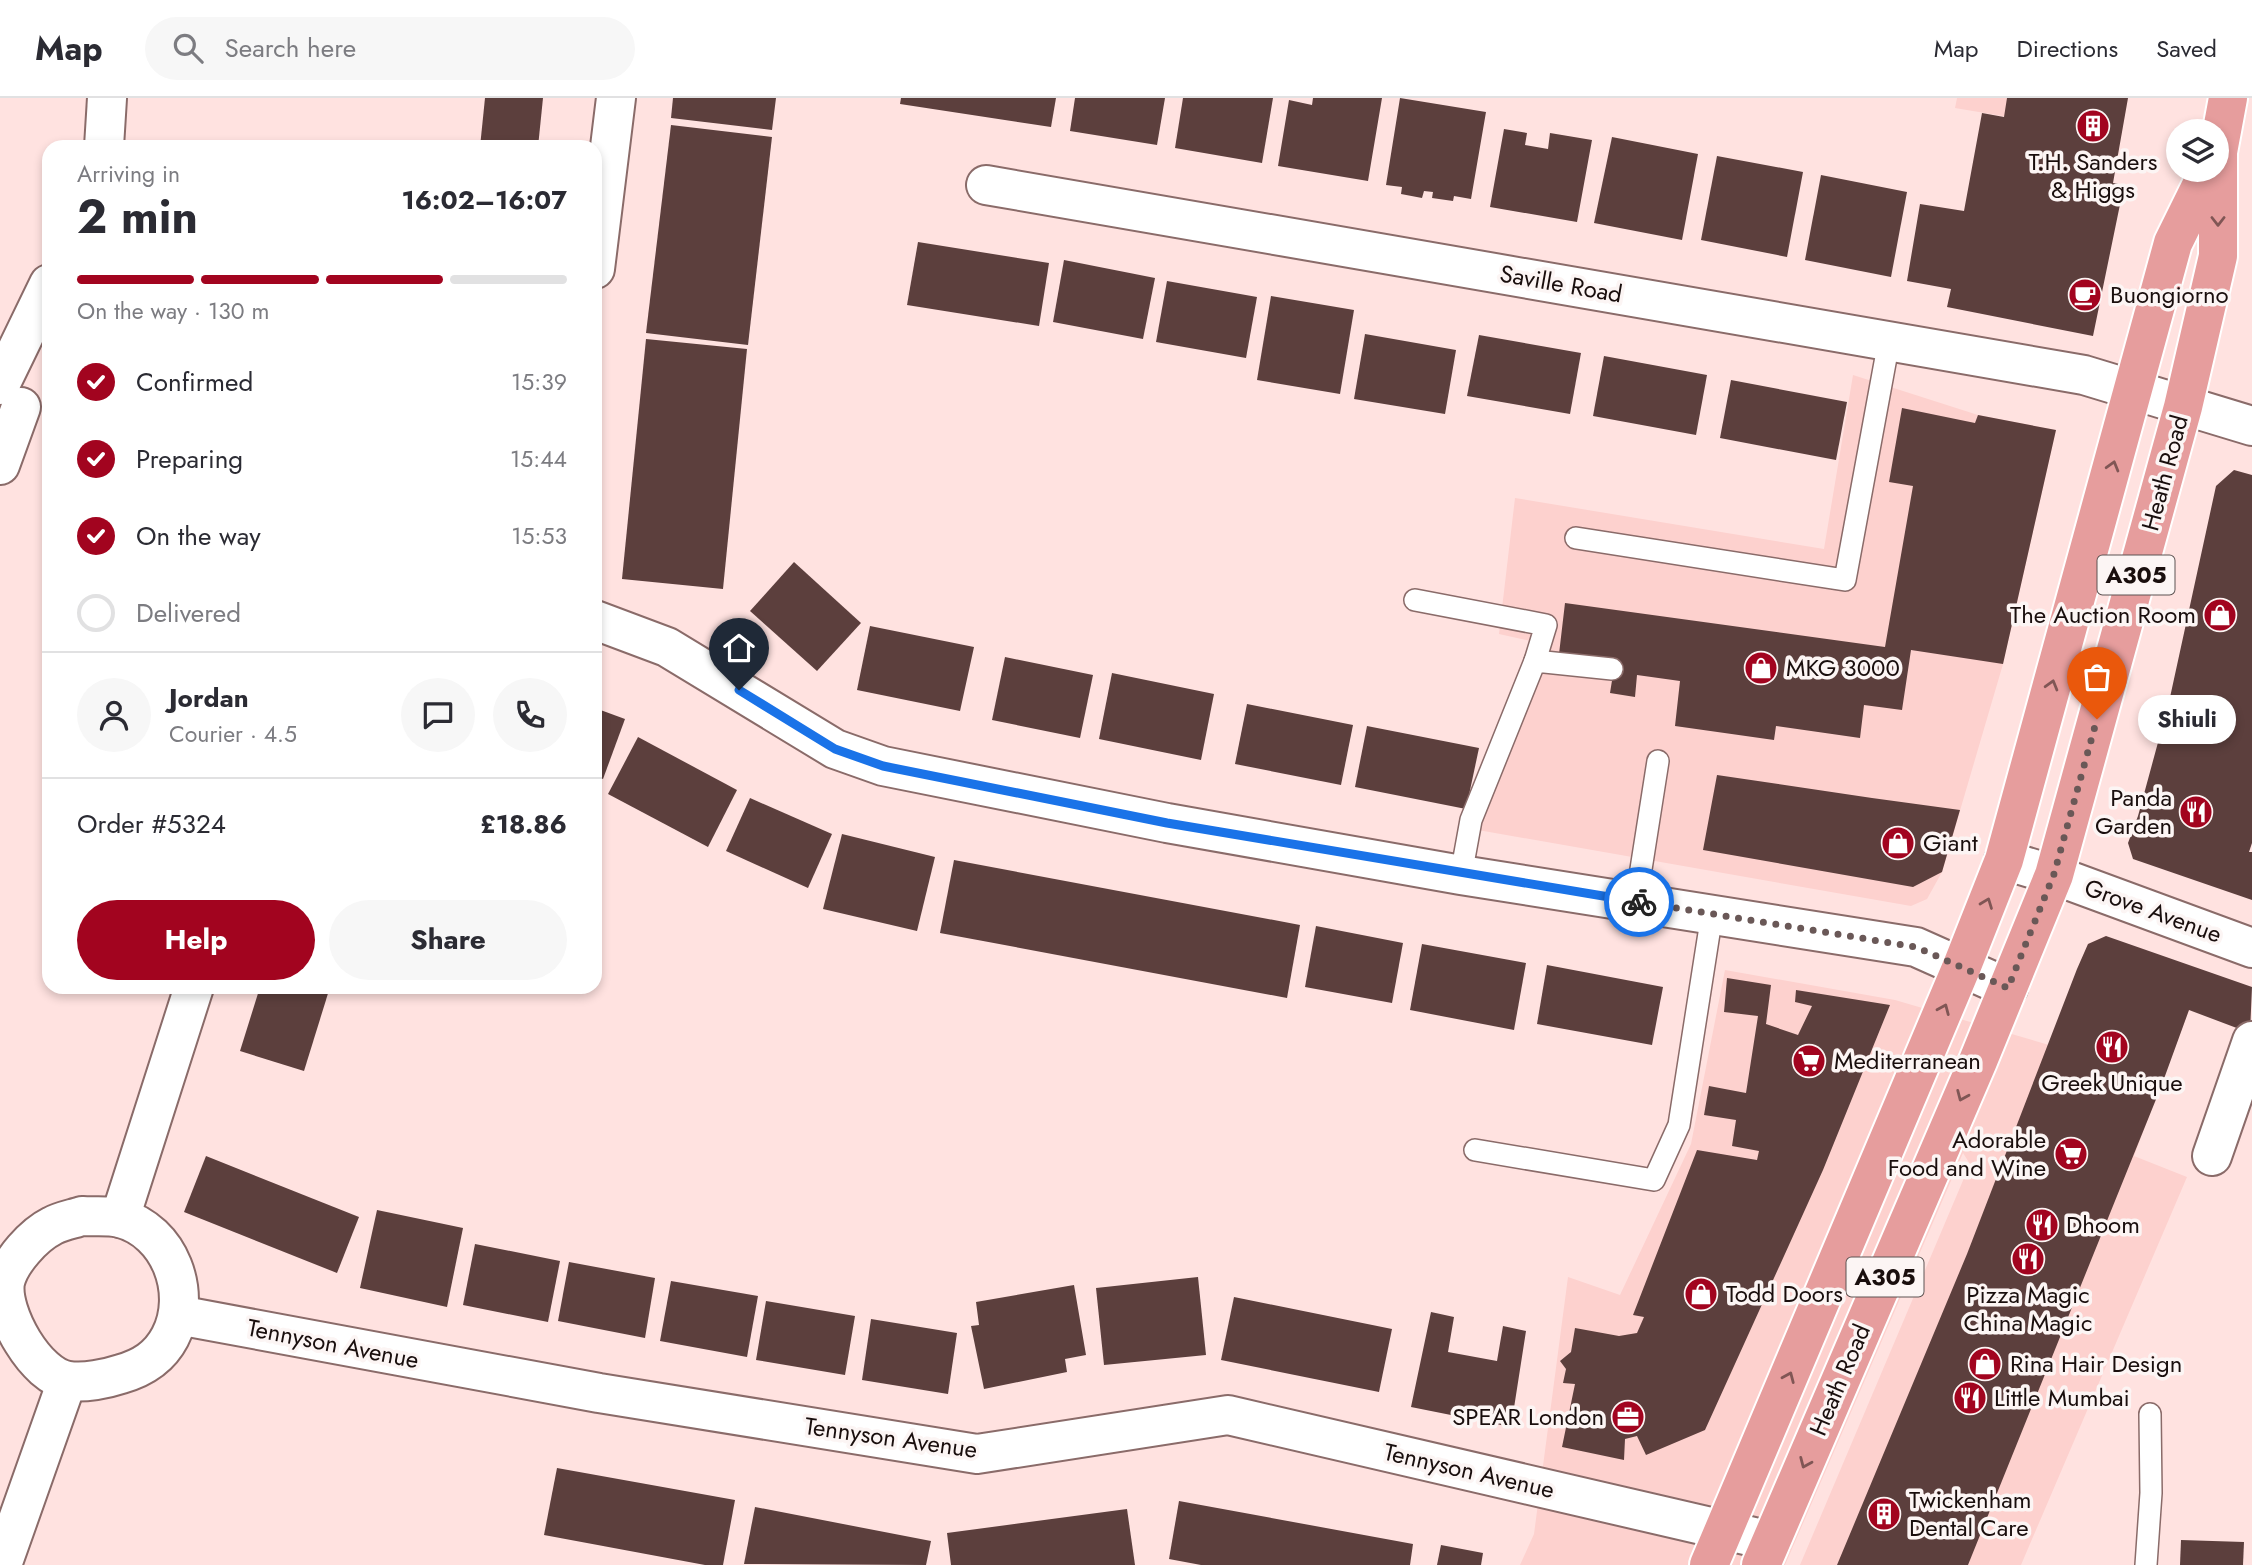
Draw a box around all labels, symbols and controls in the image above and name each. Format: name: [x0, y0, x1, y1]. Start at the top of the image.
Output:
search box: [145, 17, 635, 80]
text: Map: [35, 25, 103, 72]
icon: search: [169, 29, 207, 67]
text: Search here: [225, 29, 356, 67]
text: Map: [1934, 31, 1979, 66]
text: Directions: [2017, 31, 2118, 66]
text: Saved: [2156, 31, 2217, 66]
building icon: T.H. Sanders & Higgs: [2074, 107, 2112, 145]
map controls: [2166, 119, 2229, 182]
button: layers: [2166, 119, 2229, 182]
place label: T.H. Sanders & Higgs: [2029, 144, 2157, 207]
text: Arriving in: [77, 157, 180, 191]
text: 16:02–16:07: [401, 181, 567, 219]
text: 2 min: [77, 184, 198, 250]
one-way arrow: [2210, 216, 2226, 226]
street label: Saville Road: [1497, 256, 1625, 311]
cafe icon: Buongiorno: [2066, 276, 2104, 314]
place label: Buongiorno: [2110, 277, 2229, 312]
text: On the way · 130 m: [77, 294, 269, 328]
icon: check: [77, 363, 115, 401]
text: Confirmed: [136, 363, 253, 401]
text: 15:39: [511, 365, 567, 399]
street label: Heath Road: [2132, 411, 2197, 535]
icon: check: [77, 440, 115, 478]
text: Preparing: [136, 440, 243, 478]
text: 15:44: [510, 442, 567, 476]
one-way arrow: [2105, 460, 2120, 472]
icon: check: [77, 517, 115, 555]
text: On the way: [136, 517, 261, 555]
text: 15:53: [511, 519, 567, 553]
road number: A305: [2098, 555, 2174, 594]
text: Delivered: [136, 594, 241, 632]
shop icon: The Auction Room: [2201, 596, 2239, 634]
place label: The Auction Room: [2010, 597, 2196, 632]
pin: [709, 618, 769, 690]
icon: home: [720, 629, 758, 667]
pin: [2067, 647, 2127, 719]
shop icon: MKG 3000: [1742, 649, 1780, 687]
place label: MKG 3000: [1786, 650, 1900, 685]
icon: bag: [2078, 658, 2116, 696]
button: person: [77, 678, 151, 752]
button: chat: [401, 678, 475, 752]
button: phone: [493, 678, 567, 752]
text: Jordan: [169, 679, 249, 717]
one-way arrow: [2044, 679, 2059, 691]
callout: Shiuli: [2139, 694, 2237, 744]
text: Shiuli: [2157, 702, 2217, 736]
text: Courier · 4.5: [169, 717, 297, 751]
place label: Panda Garden: [2095, 780, 2172, 843]
restaurant icon: Panda Garden: [2177, 793, 2215, 831]
text: Order #5324: [77, 805, 226, 843]
text: £18.86: [480, 805, 567, 843]
shop icon: Giant: [1879, 824, 1917, 862]
place label: Giant: [1923, 825, 1978, 860]
courier: [1604, 867, 1674, 937]
street label: Grove Avenue: [2080, 870, 2227, 952]
icon: bike: [1620, 883, 1658, 921]
one-way arrow: [1979, 897, 1993, 909]
button: Help: [77, 900, 315, 980]
button: Share: [329, 900, 567, 980]
one-way arrow: [1936, 1004, 1950, 1016]
restaurant icon: Greek Unique: [2093, 1028, 2131, 1066]
supermarket icon: Mediterranean: [1790, 1042, 1828, 1080]
place label: Mediterranean: [1834, 1043, 1981, 1078]
place label: Greek Unique: [2041, 1065, 2183, 1100]
one-way arrow: [1956, 1089, 1970, 1101]
place label: Adorable Food and Wine: [1888, 1122, 2046, 1185]
supermarket icon: Adorable Food and Wine: [2052, 1135, 2090, 1173]
restaurant icon: Dhoom: [2023, 1206, 2061, 1244]
place label: Dhoom: [2066, 1207, 2140, 1242]
restaurant icon: Pizza Magic China Magic: [2009, 1240, 2047, 1278]
road number: A305: [1846, 1258, 1924, 1296]
shop icon: Todd Doors: [1682, 1275, 1720, 1313]
place label: Todd Doors: [1726, 1276, 1843, 1311]
place label: Pizza Magic China Magic: [1964, 1277, 2093, 1340]
street label: Tennyson Avenue: [244, 1310, 422, 1377]
street label: Heath Road: [1800, 1318, 1879, 1441]
shop icon: Rina Hair Design: [1966, 1345, 2004, 1383]
place label: Rina Hair Design: [2010, 1346, 2182, 1381]
one-way arrow: [1781, 1371, 1795, 1384]
restaurant icon: Little Mumbai: [1951, 1379, 1989, 1417]
place label: Little Mumbai: [1994, 1380, 2130, 1415]
office icon: SPEAR London: [1609, 1398, 1647, 1436]
place label: SPEAR London: [1452, 1399, 1604, 1434]
street label: Tennyson Avenue: [802, 1408, 980, 1467]
street label: Tennyson Avenue: [1380, 1434, 1558, 1507]
one-way arrow: [1799, 1455, 1813, 1468]
place label: Twickenham Dental Care: [1909, 1482, 2032, 1545]
building icon: Twickenham Dental Care: [1865, 1495, 1903, 1533]

